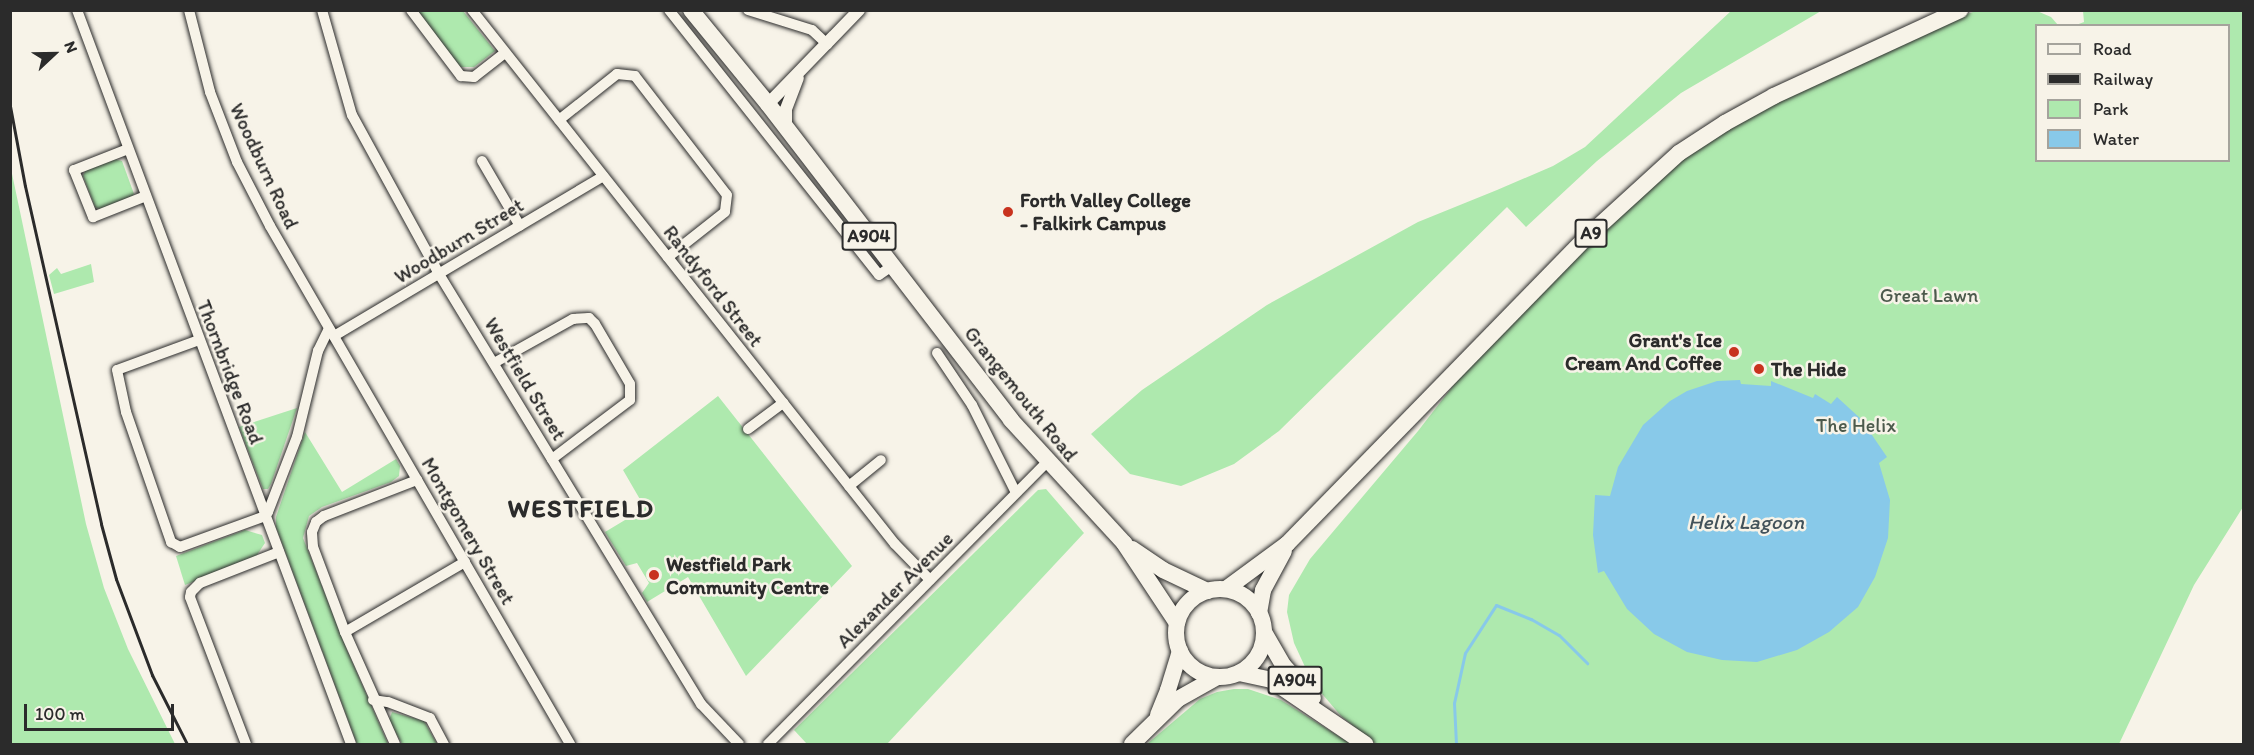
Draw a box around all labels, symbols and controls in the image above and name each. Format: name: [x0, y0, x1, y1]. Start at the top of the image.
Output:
north arrow: [24, 24, 84, 84]
legend: [2035, 24, 2230, 162]
text: N: [60, 38, 82, 56]
text: Road: [2093, 38, 2132, 60]
text: Railway: [2093, 68, 2153, 90]
text: Park: [2093, 98, 2128, 120]
street label: Woodburn Road: [224, 99, 304, 233]
text: Water: [2093, 128, 2139, 150]
place label: Forth Valley College - Falkirk Campus: [1020, 189, 1190, 236]
street label: Woodburn Street: [390, 193, 528, 289]
marker: Forth Valley College - Falkirk Campus: [1001, 205, 1015, 219]
road number: A9: [1574, 218, 1608, 248]
street label: Randyford Street: [658, 221, 768, 351]
road number: A904: [840, 221, 898, 251]
park label: Great Lawn: [1880, 283, 1978, 307]
street label: Thornbridge Road: [191, 297, 269, 447]
street label: Westfield Street: [479, 313, 571, 445]
street label: Grangemouth Road: [959, 322, 1083, 466]
place label: Grant's Ice Cream And Coffee: [1565, 328, 1722, 375]
marker: Grant's Ice Cream And Coffee: [1727, 345, 1741, 359]
place label: The Hide: [1771, 357, 1847, 381]
marker: The Hide: [1752, 362, 1766, 376]
park label: The Helix: [1816, 413, 1896, 437]
street label: Montgomery Street: [416, 453, 520, 609]
district label: WESTFIELD: [509, 493, 653, 525]
water label: Helix Lagoon: [1688, 509, 1804, 535]
street label: Alexander Avenue: [832, 527, 958, 653]
place label: Westfield Park Community Centre: [666, 552, 829, 599]
marker: Westfield Park Community Centre: [647, 568, 661, 582]
road number: A904: [1266, 665, 1324, 695]
scale bar: [27, 692, 177, 730]
text: 100 m: [35, 703, 85, 725]

